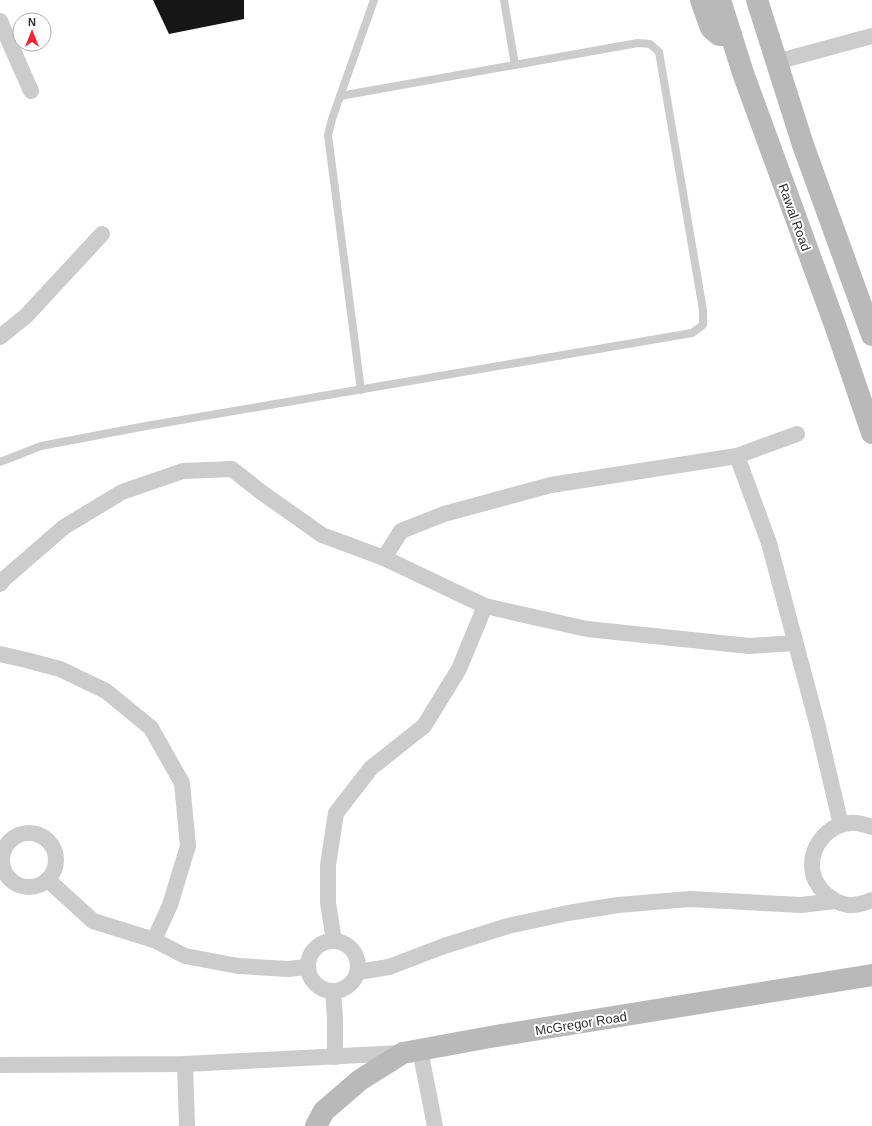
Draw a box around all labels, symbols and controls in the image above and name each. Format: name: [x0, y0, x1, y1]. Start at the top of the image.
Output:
north arrow: [12, 12, 52, 52]
text: N: [28, 16, 36, 28]
street label: Rawal Road: [775, 181, 814, 253]
street label: McGregor Road: [534, 1009, 628, 1038]

